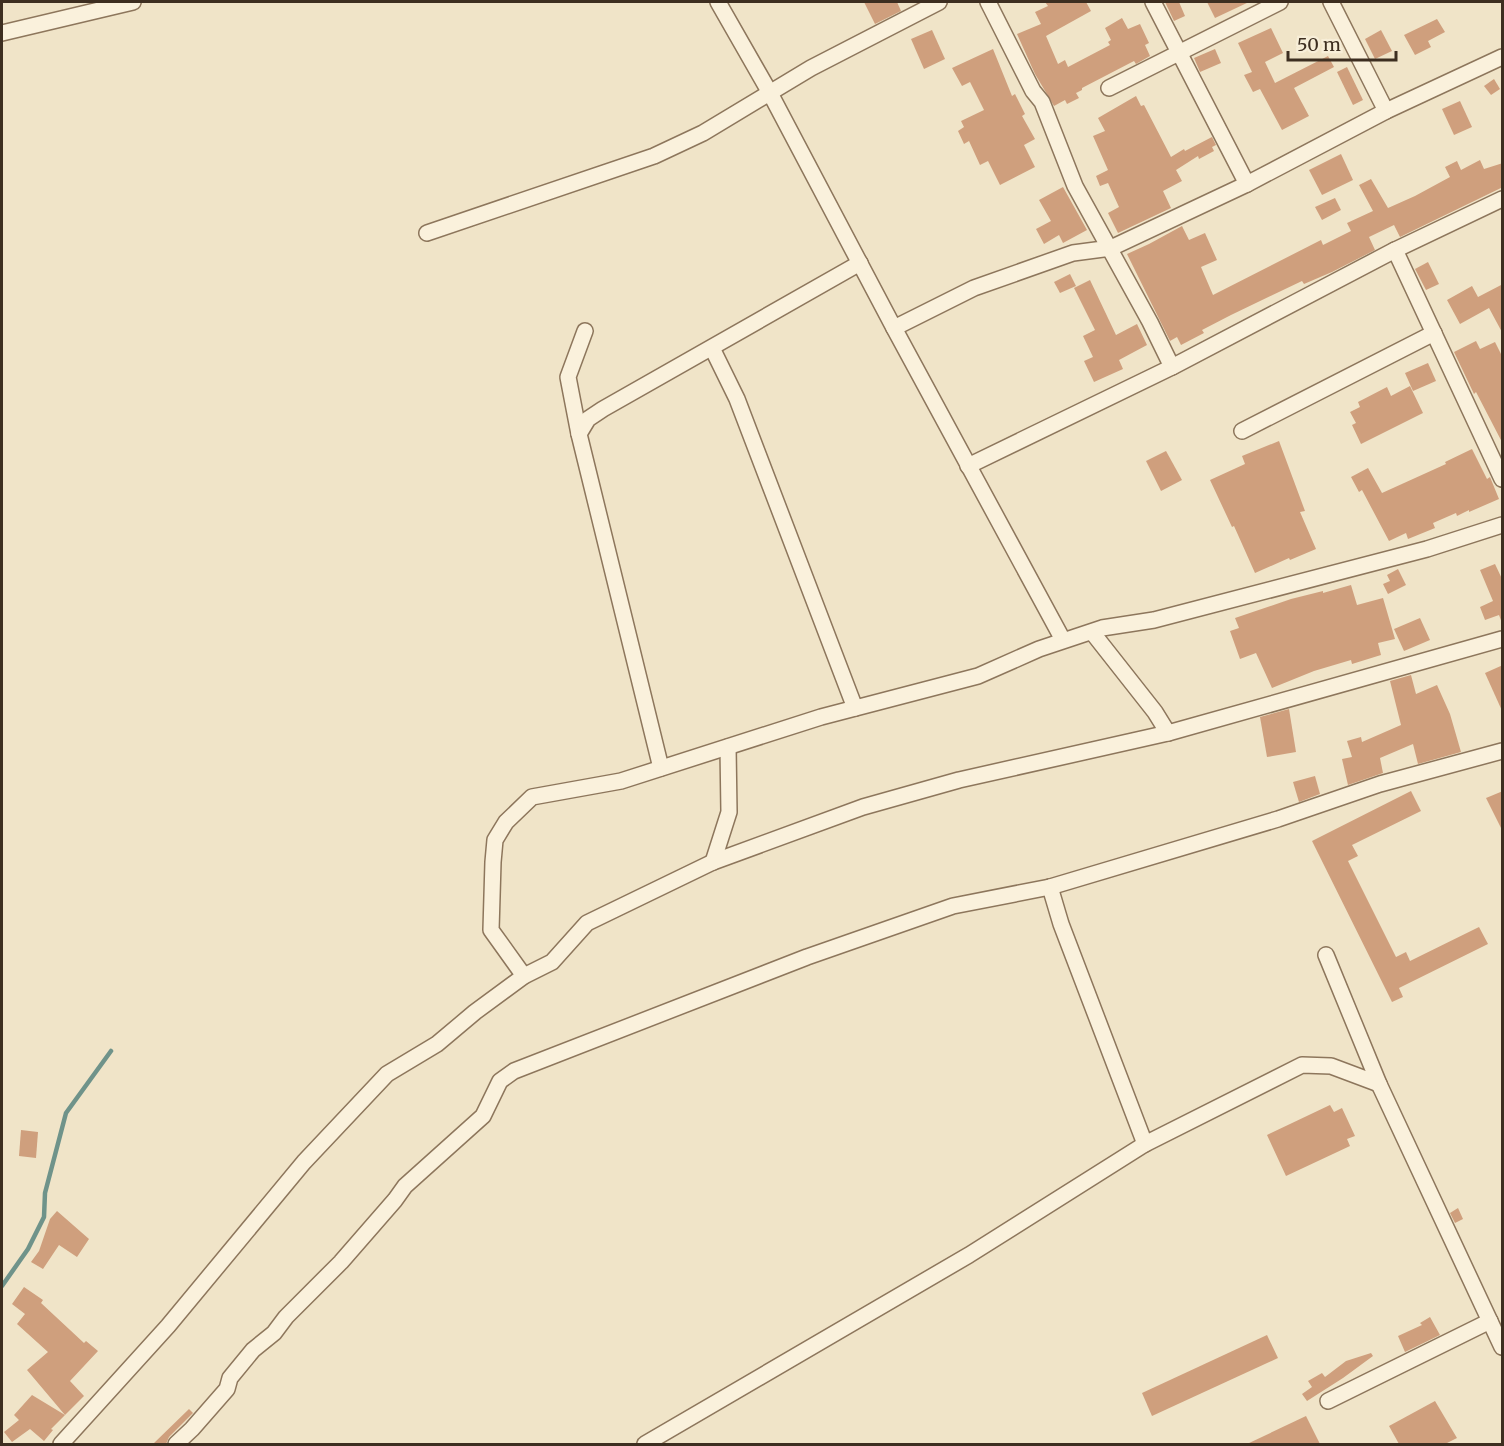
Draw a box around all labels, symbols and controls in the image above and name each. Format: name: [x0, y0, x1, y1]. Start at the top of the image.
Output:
scale bar: [1288, 24, 1396, 62]
text: 50 m: [1297, 33, 1341, 56]

